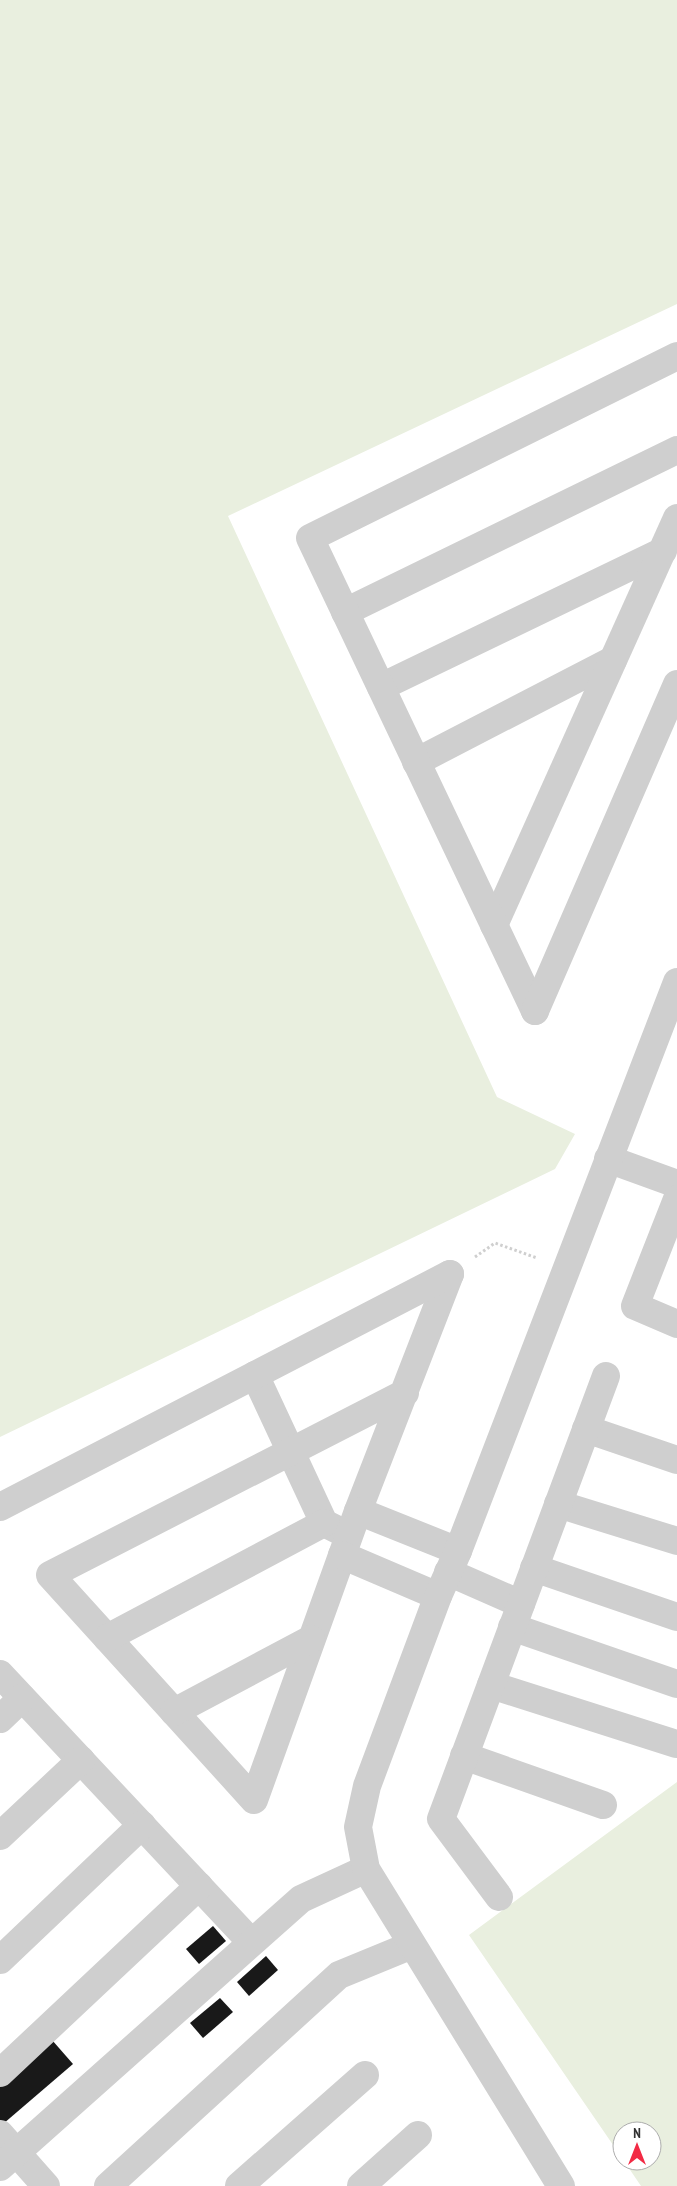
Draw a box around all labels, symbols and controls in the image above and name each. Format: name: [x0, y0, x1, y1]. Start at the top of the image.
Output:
north arrow: [612, 2121, 662, 2171]
text: N: [633, 2124, 641, 2142]

